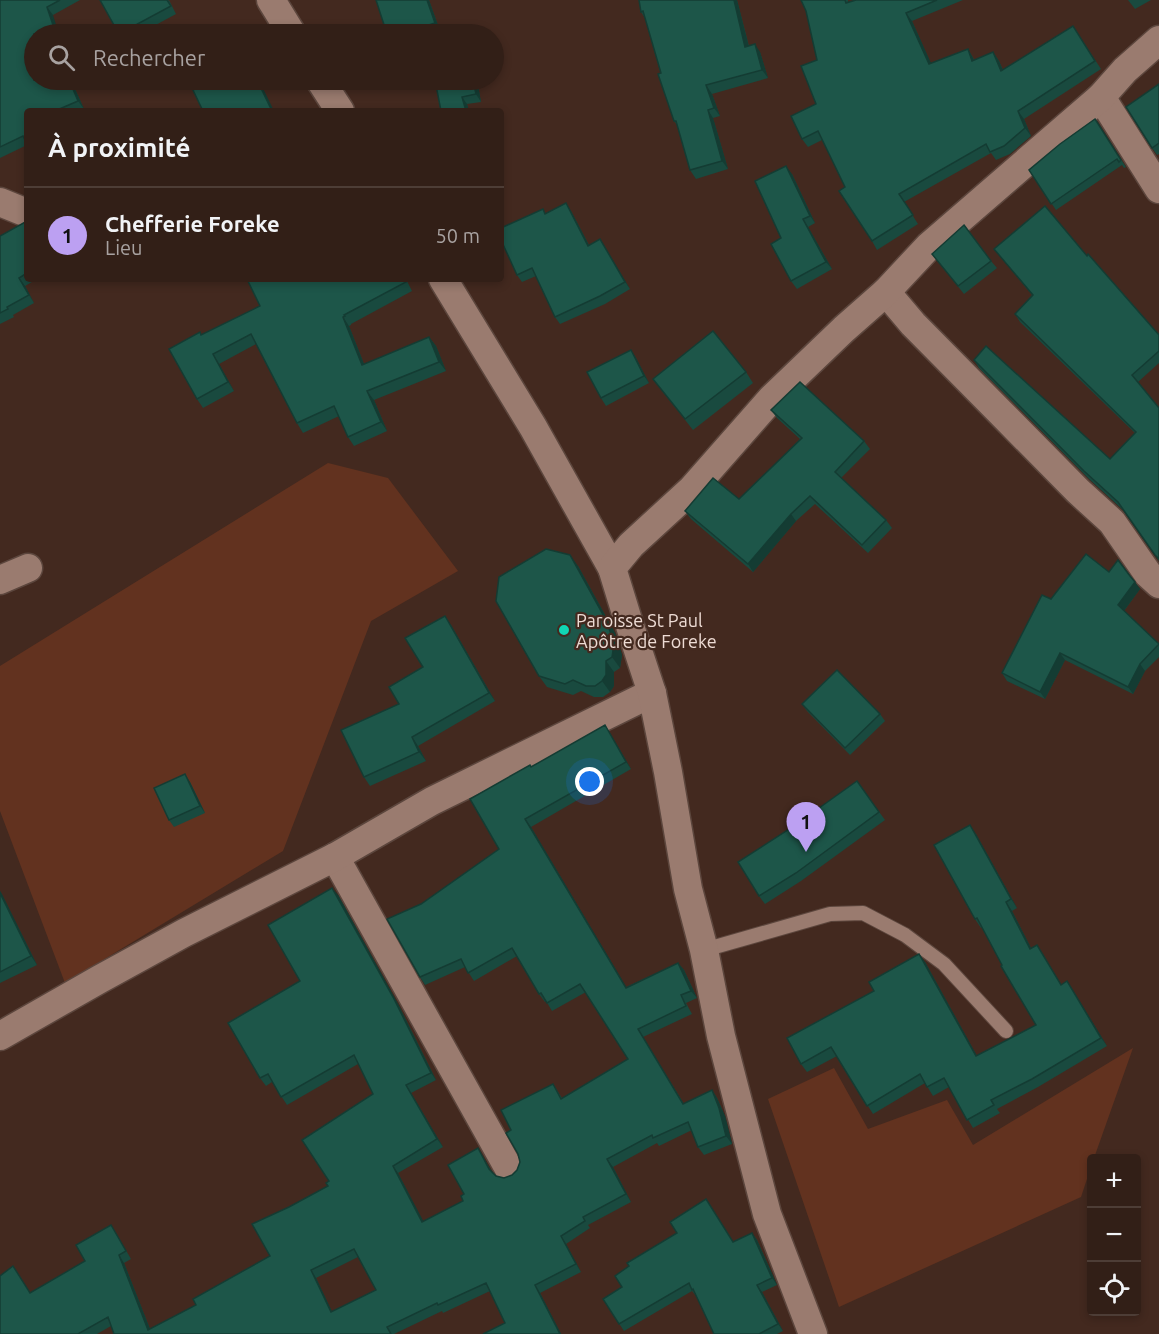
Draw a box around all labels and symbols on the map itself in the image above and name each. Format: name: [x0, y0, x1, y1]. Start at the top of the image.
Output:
place label: Paroisse St Paul Apôtre de Foreke: [576, 610, 717, 651]
marker: Paroisse St Paul Apôtre de Foreke: [557, 623, 571, 637]
your location: [575, 767, 604, 796]
pin: 1: [786, 802, 826, 852]

